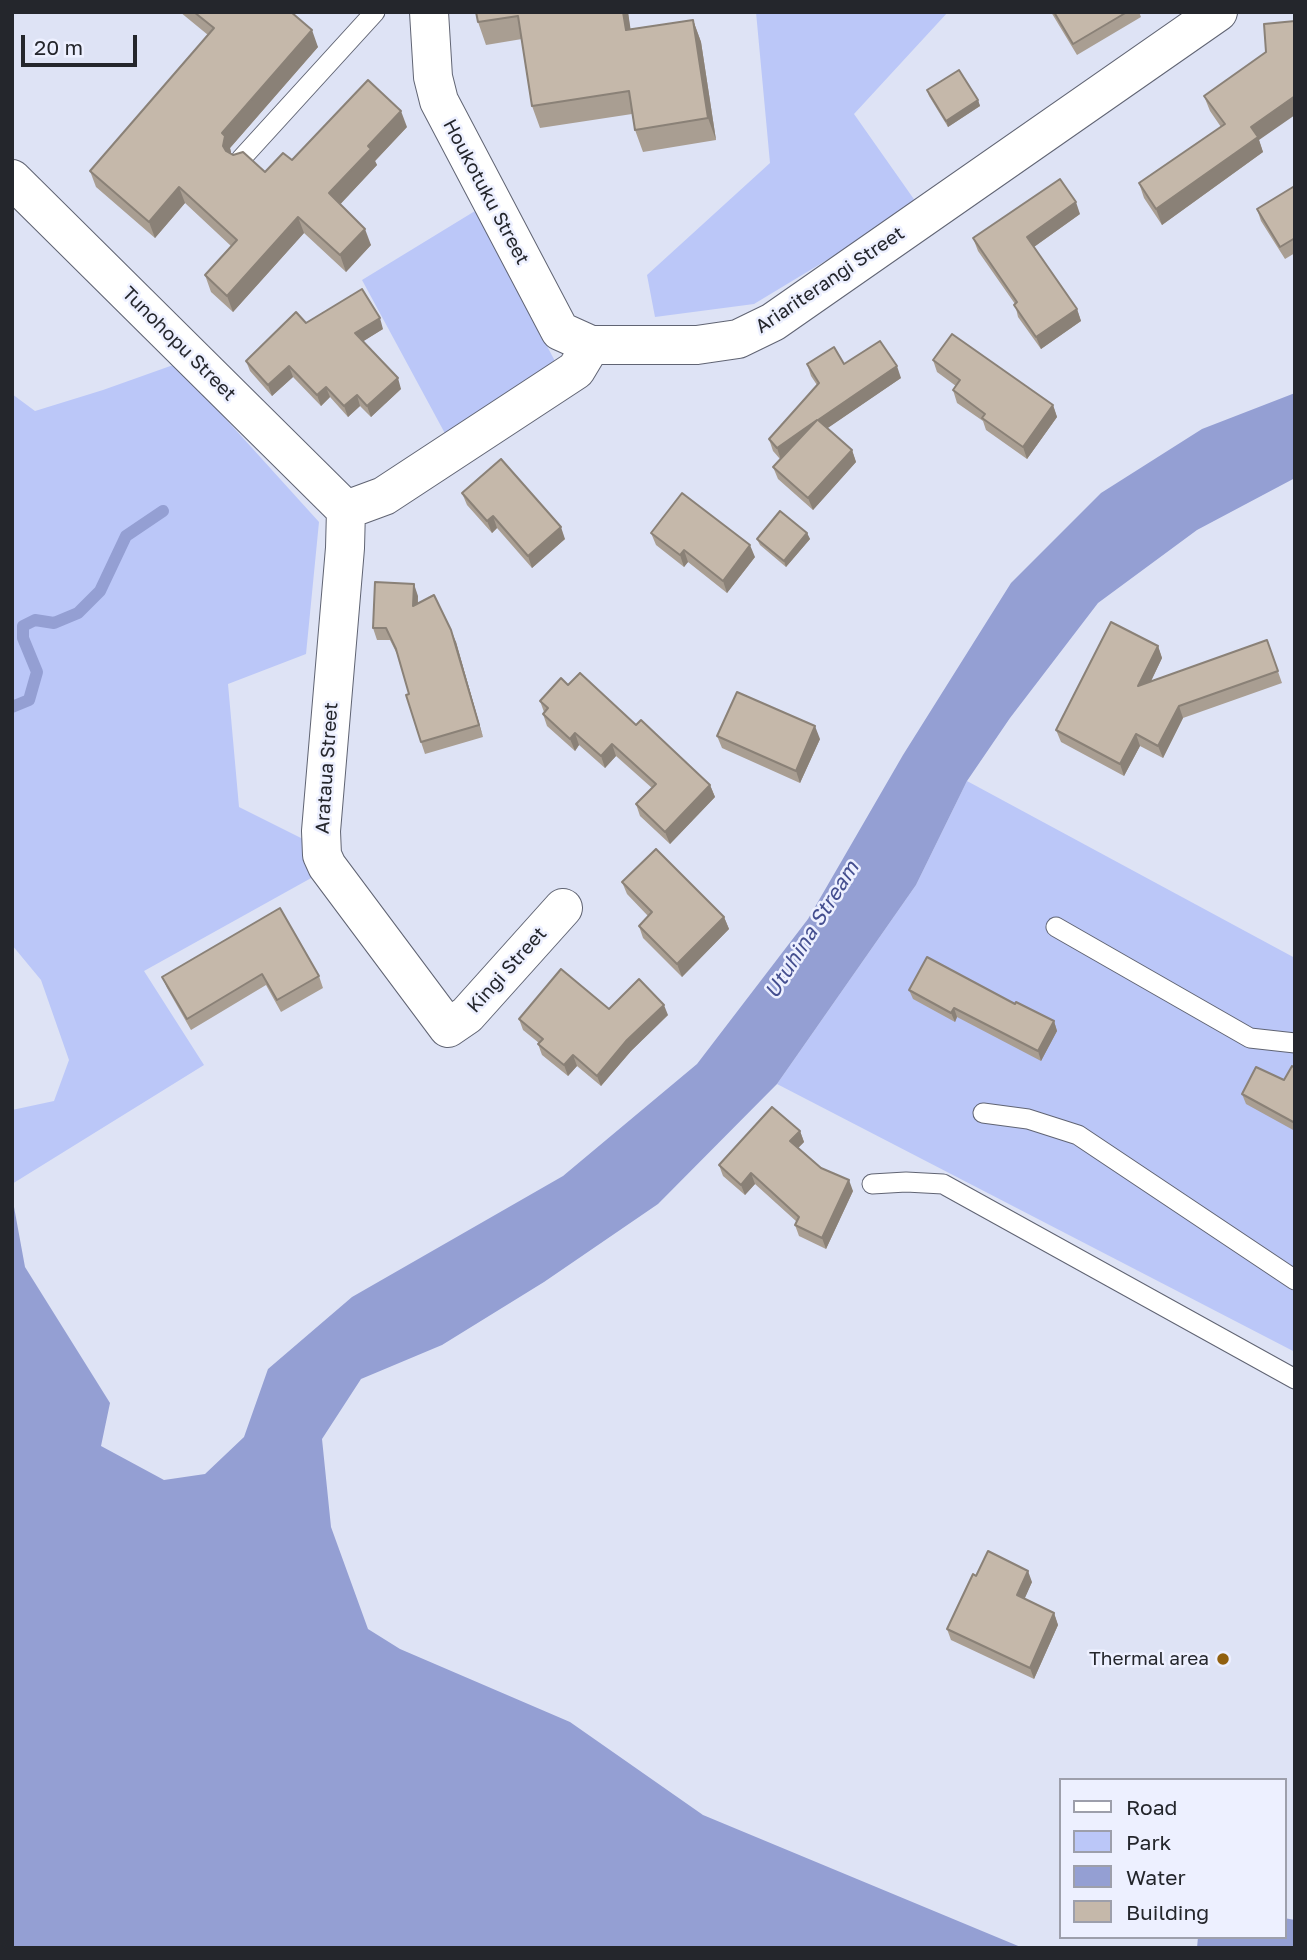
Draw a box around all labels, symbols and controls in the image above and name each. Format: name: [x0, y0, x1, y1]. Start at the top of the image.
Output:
scale bar: [24, 21, 140, 65]
text: 20 m: [34, 34, 83, 60]
street label: Houkotuku Street: [438, 115, 534, 269]
street label: Ariariterangi Street: [751, 222, 909, 338]
street label: Tunohopu Street: [117, 282, 241, 406]
street label: Arataua Street: [311, 701, 343, 835]
water label: Utuhina Stream: [760, 857, 864, 1003]
street label: Kingi Street: [463, 922, 551, 1018]
place label: Thermal area: [1089, 1648, 1209, 1670]
marker: Thermal area: [1215, 1651, 1231, 1667]
legend: [1058, 1778, 1286, 1939]
text: Road: [1126, 1794, 1177, 1820]
text: Park: [1126, 1829, 1171, 1855]
text: Water: [1126, 1864, 1186, 1890]
text: Building: [1126, 1899, 1209, 1925]

